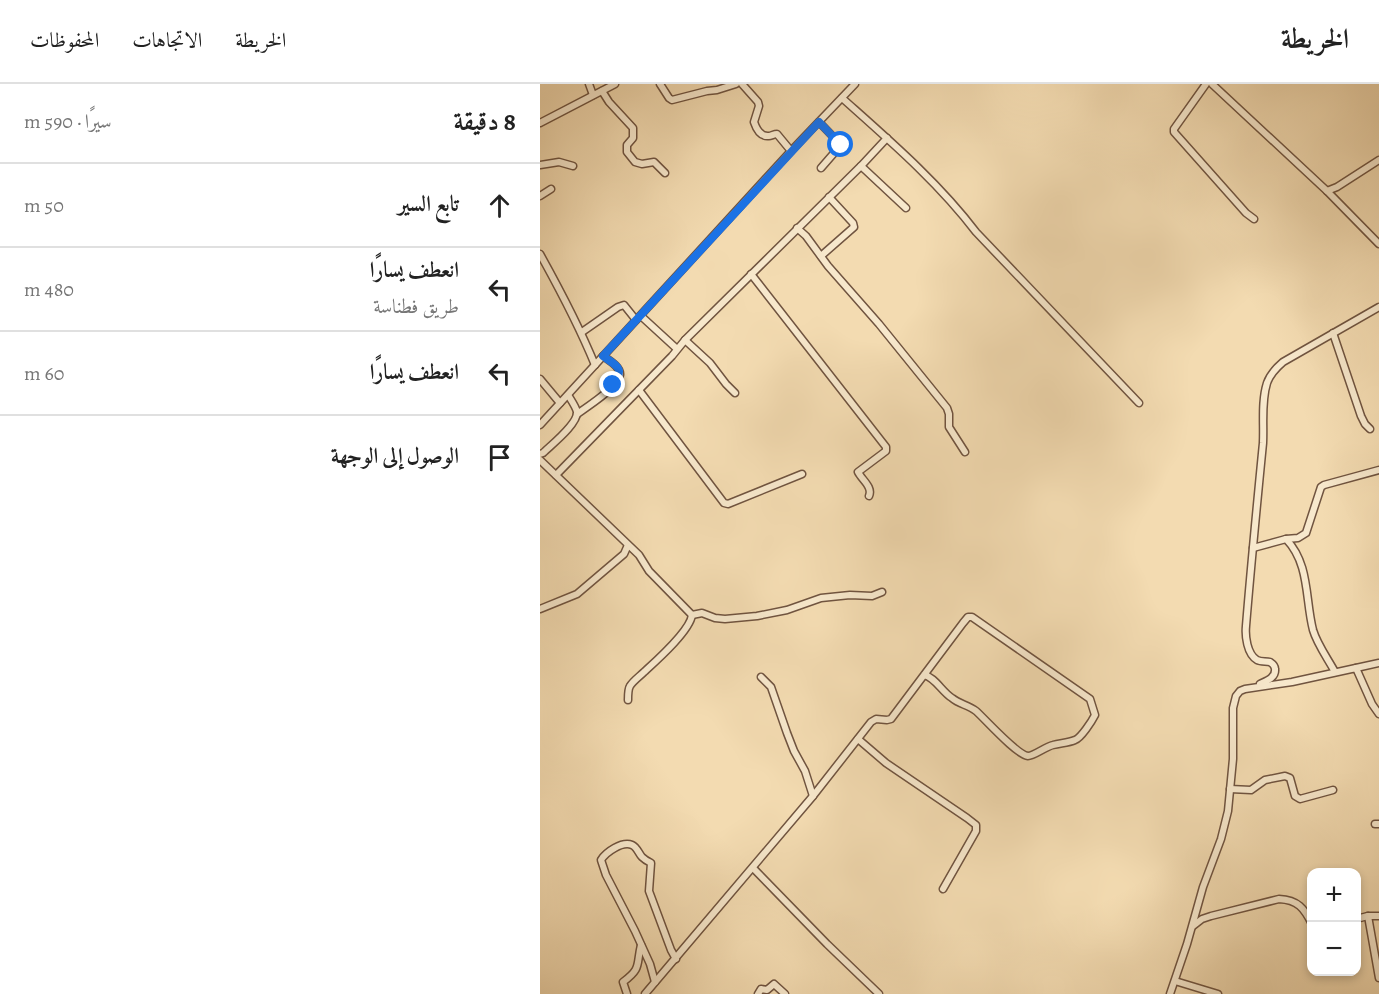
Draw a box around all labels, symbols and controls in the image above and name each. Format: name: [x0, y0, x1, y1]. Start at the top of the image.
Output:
text: الخريطة: [1281, 20, 1349, 58]
text: المحفوظات: [30, 26, 99, 54]
text: الاتجاهات: [132, 26, 202, 54]
text: الخريطة: [235, 26, 286, 54]
text: 8 دقيقة: [454, 104, 516, 139]
text: سيرًا · 590 m: [24, 108, 112, 135]
route start: [827, 131, 853, 157]
text: تابع السير: [398, 189, 459, 219]
icon: ahead: [483, 189, 516, 222]
text: 50 m: [24, 192, 64, 219]
text: انعطف يسارًا: [370, 255, 459, 285]
icon: left: [483, 273, 516, 306]
text: 480 m: [24, 276, 74, 303]
text: طريق فطناسة: [373, 293, 459, 320]
text: انعطف يسارًا: [370, 357, 459, 387]
icon: left: [483, 357, 516, 390]
text: 60 m: [24, 360, 65, 387]
route end: [599, 371, 625, 397]
text: الوصول إلى الوجهة: [331, 441, 459, 471]
icon: arrive: [483, 441, 516, 474]
map controls: [1307, 868, 1361, 976]
button: +: [1307, 868, 1361, 922]
button: −: [1307, 922, 1361, 976]

